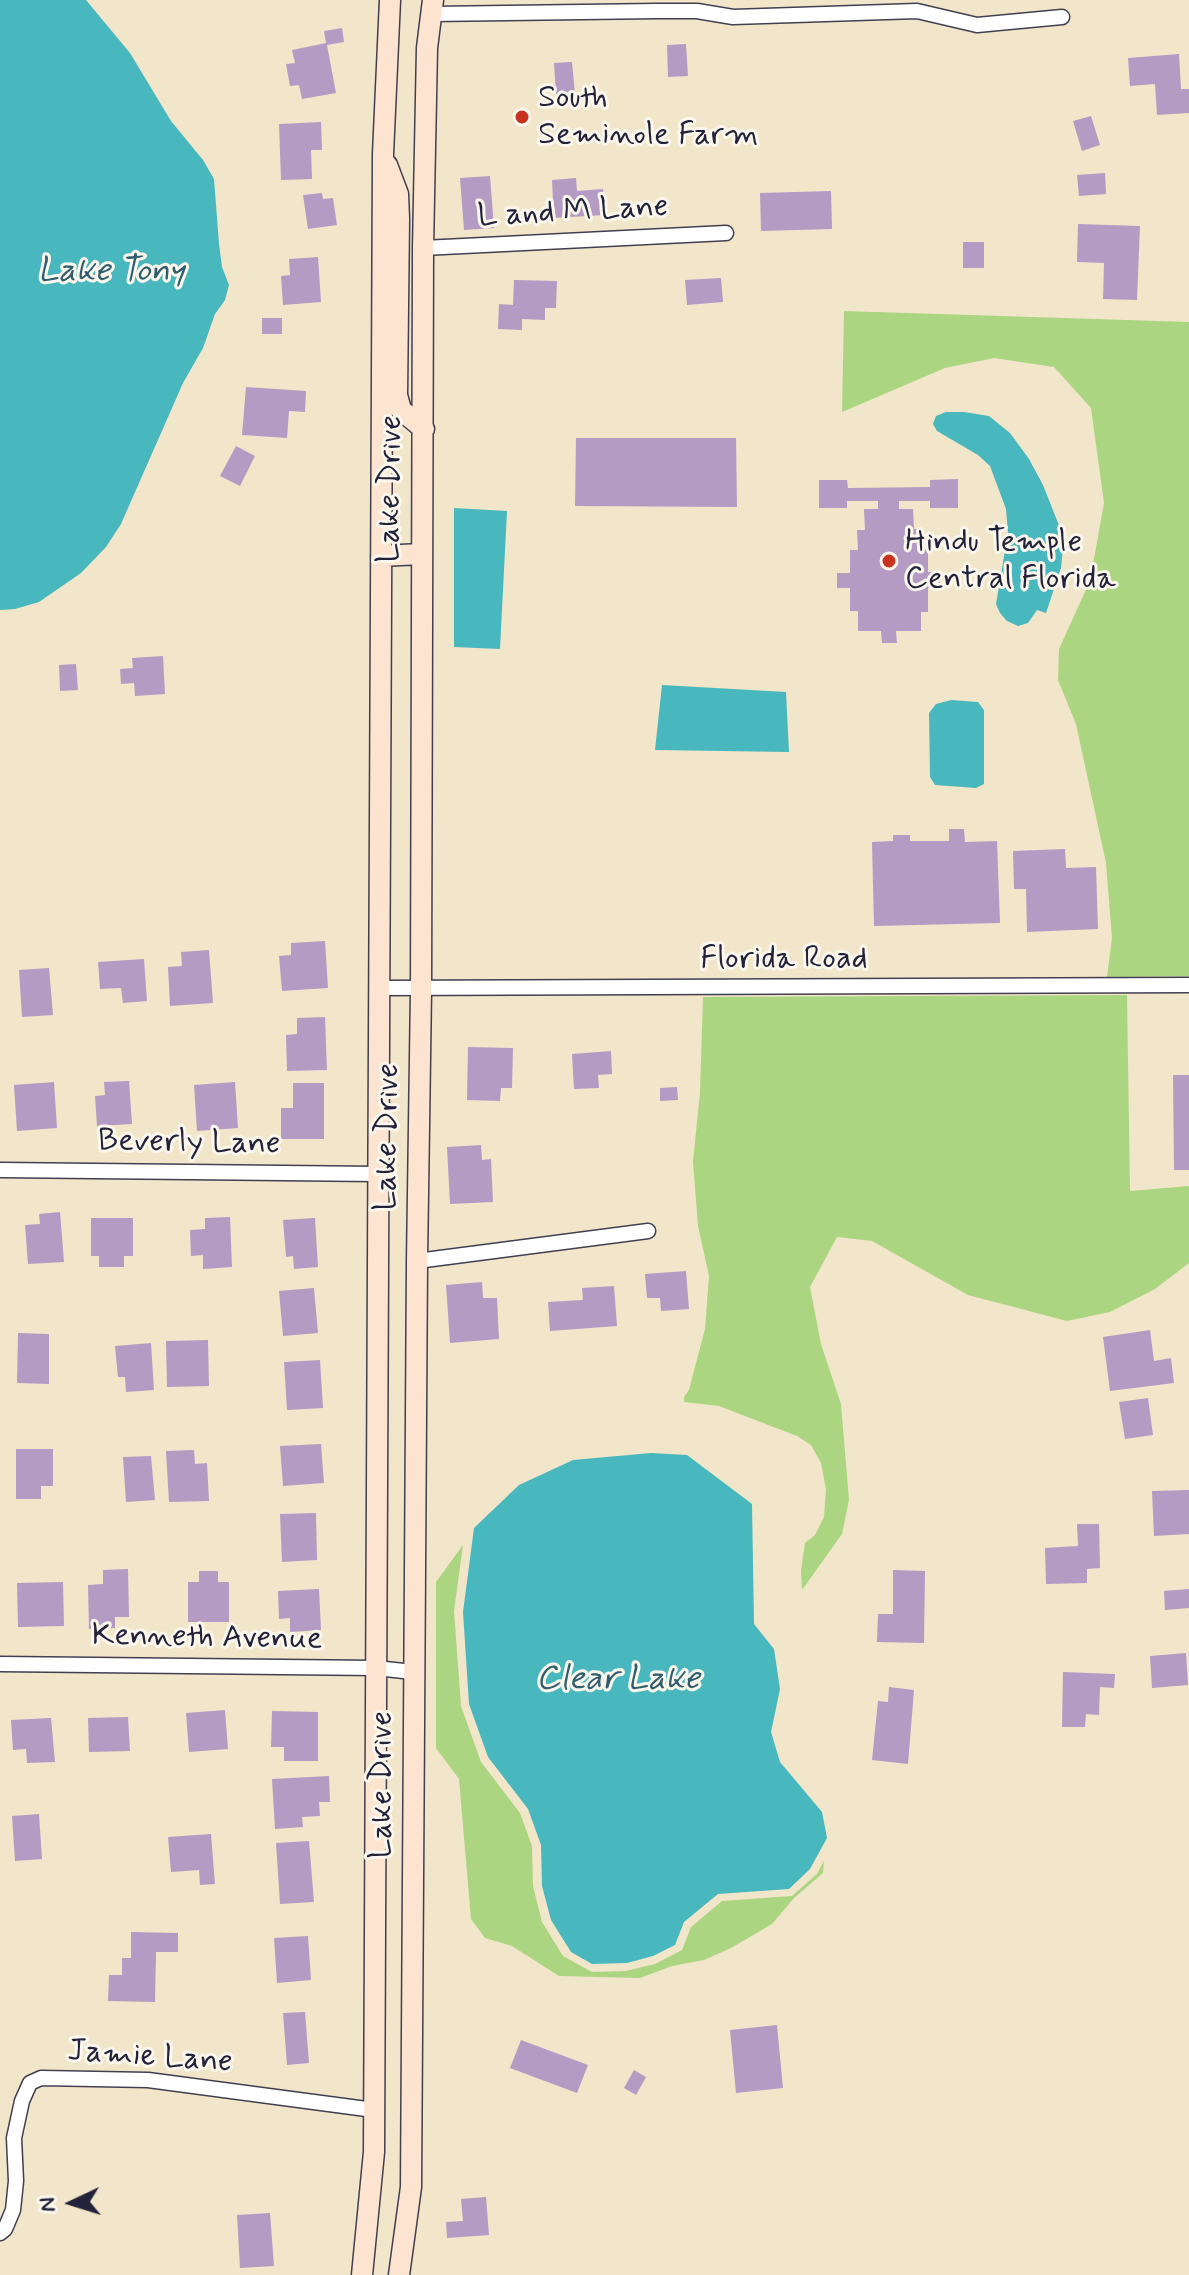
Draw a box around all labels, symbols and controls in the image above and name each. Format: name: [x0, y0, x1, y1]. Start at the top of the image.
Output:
place label: South Seminole Farm: [538, 80, 758, 155]
marker: South Seminole Farm: [513, 108, 531, 126]
street label: L and M Lane: [477, 189, 669, 237]
water label: Lake Tony: [37, 253, 185, 293]
street label: Lake Drive: [372, 415, 412, 563]
place label: Hindu Temple Central Florida: [905, 524, 1116, 599]
marker: Hindu Temple Central Florida: [880, 552, 898, 570]
street label: Florida Road: [700, 941, 868, 979]
street label: Lake Drive: [369, 1063, 409, 1211]
street label: Beverly Lane: [97, 1123, 281, 1165]
street label: Kenneth Avenue: [91, 1618, 323, 1660]
water label: Clear Lake: [536, 1661, 700, 1701]
street label: Lake Drive: [364, 1711, 402, 1859]
street label: Jamie Lane: [66, 2033, 234, 2083]
north arrow: [32, 2163, 112, 2243]
text: N: [34, 2196, 63, 2213]

